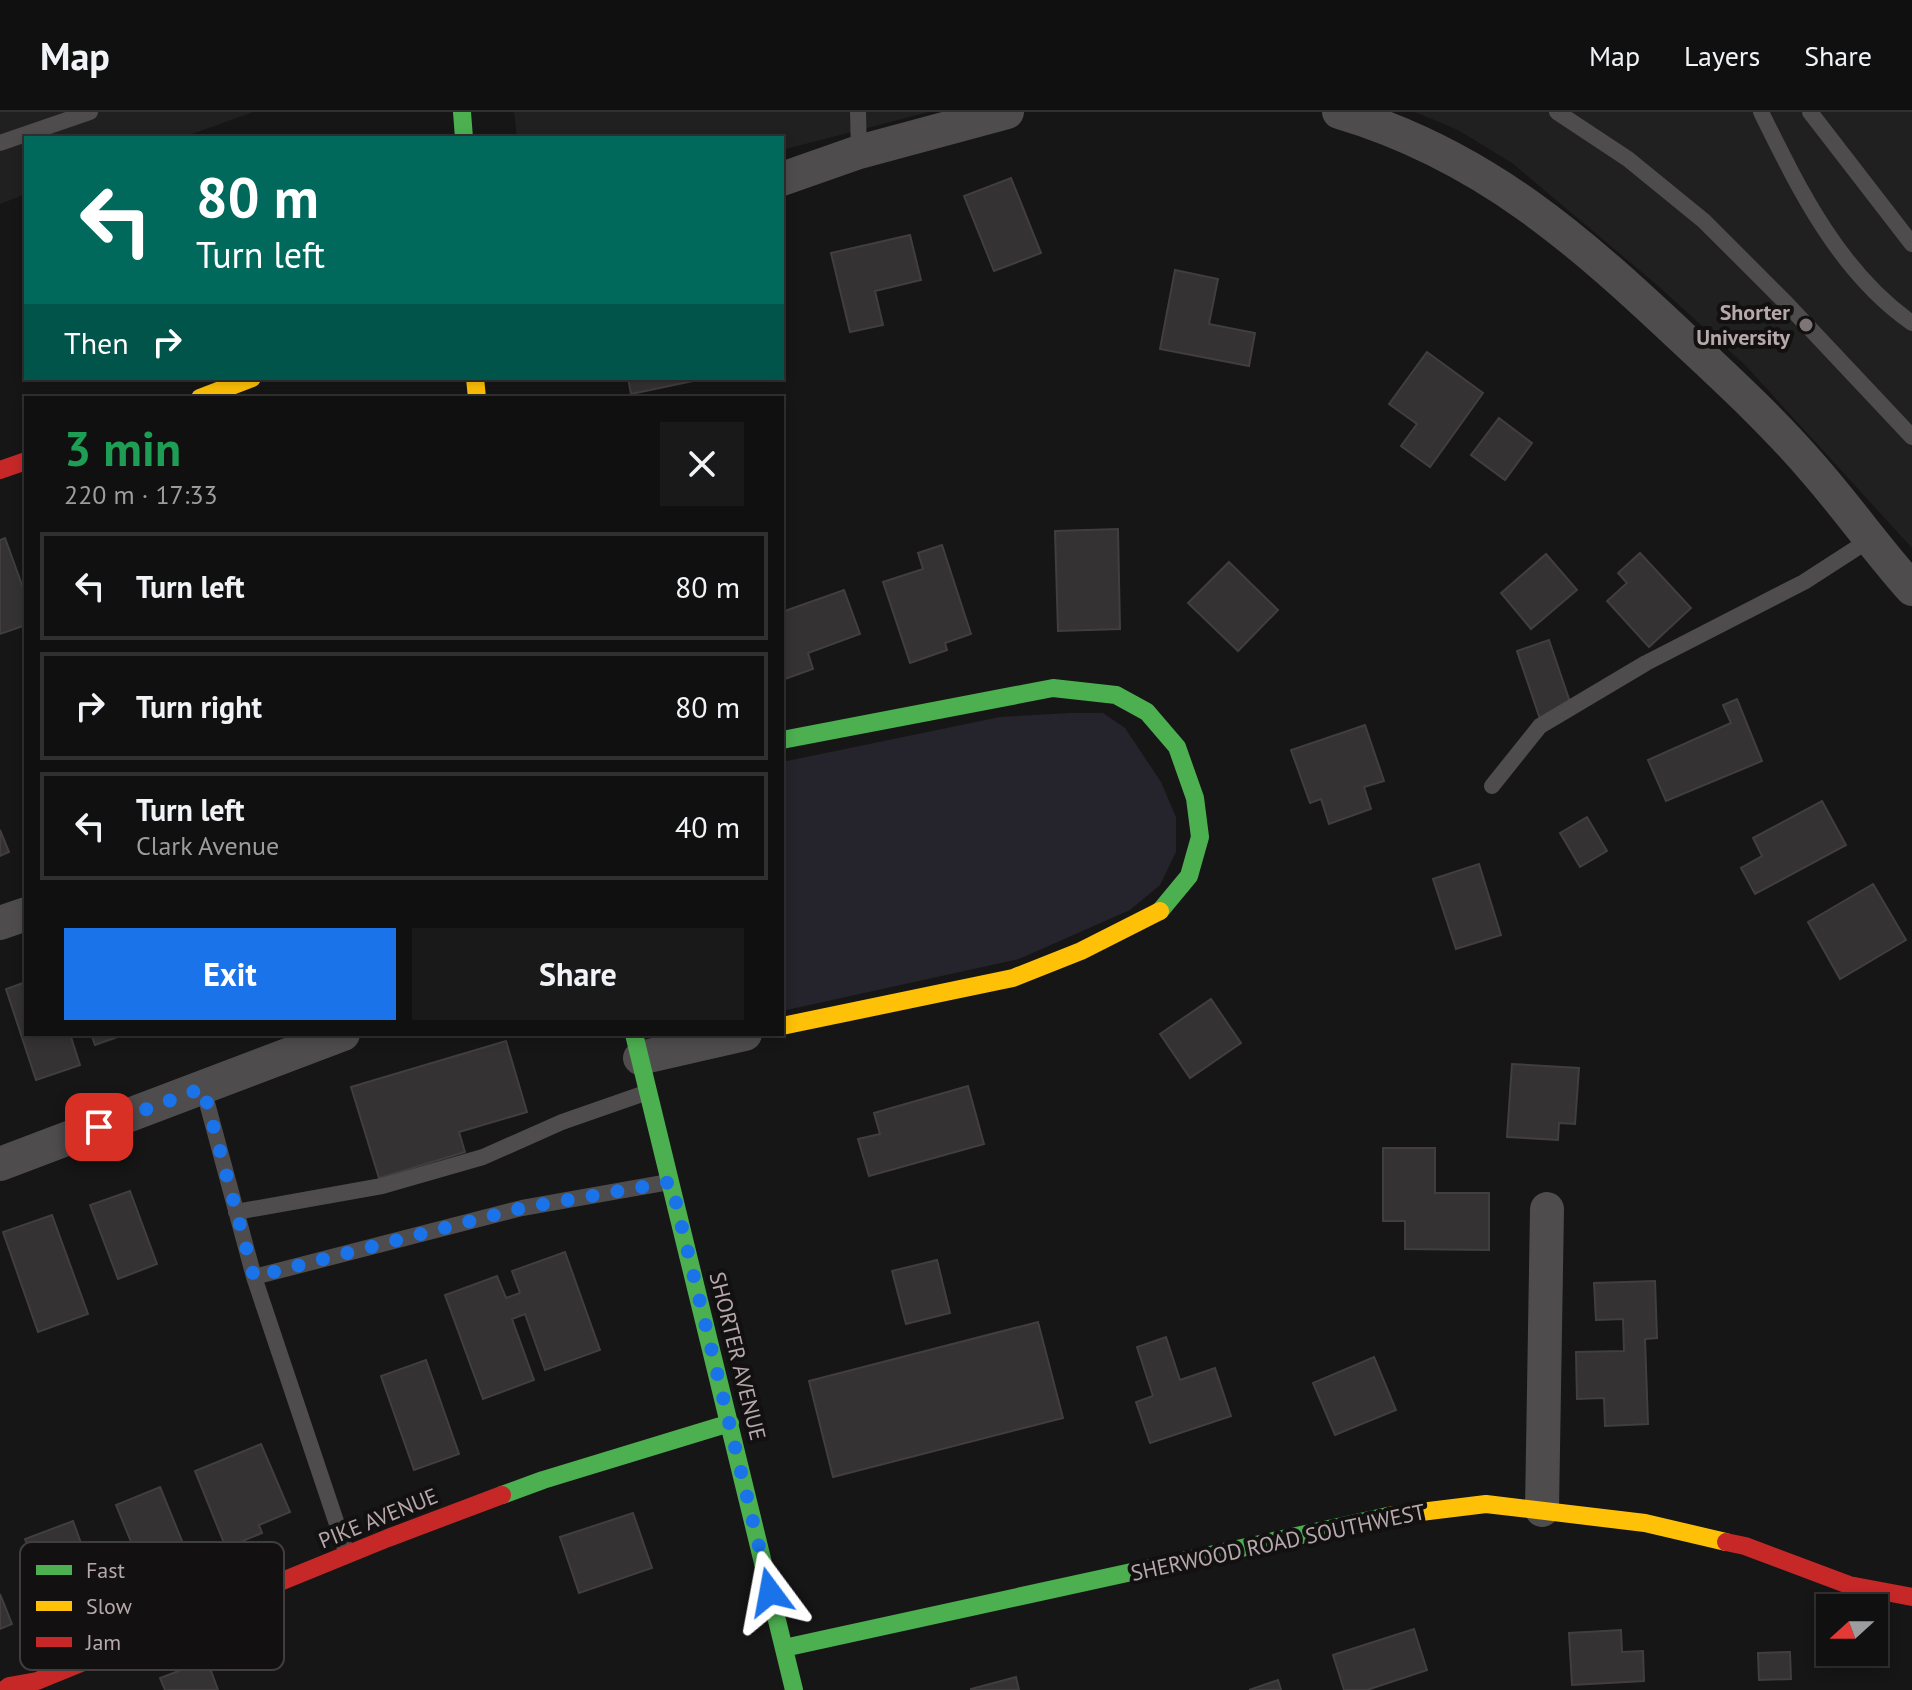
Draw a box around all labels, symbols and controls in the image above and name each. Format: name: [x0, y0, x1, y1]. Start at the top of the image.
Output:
text: Map: [40, 31, 110, 80]
text: Map: [1589, 37, 1640, 74]
text: Layers: [1684, 37, 1760, 74]
text: Share: [1804, 37, 1872, 74]
text: 80 m: [196, 161, 319, 233]
icon: left: [64, 168, 168, 272]
text: Turn left: [196, 231, 325, 278]
place label: Shorter University: [1696, 298, 1790, 351]
marker: Shorter University: [1797, 316, 1815, 334]
icon: right: [145, 320, 189, 364]
text: Then: [64, 323, 129, 362]
text: 3 min: [64, 417, 181, 479]
button: close: [660, 422, 744, 506]
text: 220 m · 17:33: [64, 478, 218, 511]
icon: left: [68, 564, 112, 608]
text: Turn left: [136, 567, 244, 606]
text: 80 m: [675, 567, 740, 606]
icon: right: [68, 684, 112, 728]
text: Turn right: [136, 687, 262, 726]
text: 80 m: [675, 687, 740, 726]
text: Turn left: [136, 790, 244, 829]
icon: left: [68, 804, 112, 848]
text: 40 m: [675, 807, 740, 846]
text: Clark Avenue: [136, 829, 279, 862]
button: Exit: [64, 928, 396, 1020]
button: Share: [412, 928, 744, 1020]
pin: [65, 1093, 133, 1161]
icon: arrive: [77, 1105, 121, 1149]
street label: SHORTER AVENUE: [704, 1269, 772, 1443]
street label: PIKE AVENUE: [314, 1481, 442, 1555]
street label: SHERWOOD ROAD SOUTHWEST: [1128, 1497, 1428, 1587]
legend: [20, 1542, 284, 1670]
position arrow: [728, 1550, 812, 1634]
text: Fast: [86, 1556, 126, 1584]
text: Slow: [86, 1592, 132, 1620]
north arrow: [1816, 1594, 1888, 1666]
map controls: [1816, 1594, 1888, 1666]
text: Jam: [85, 1628, 121, 1656]

